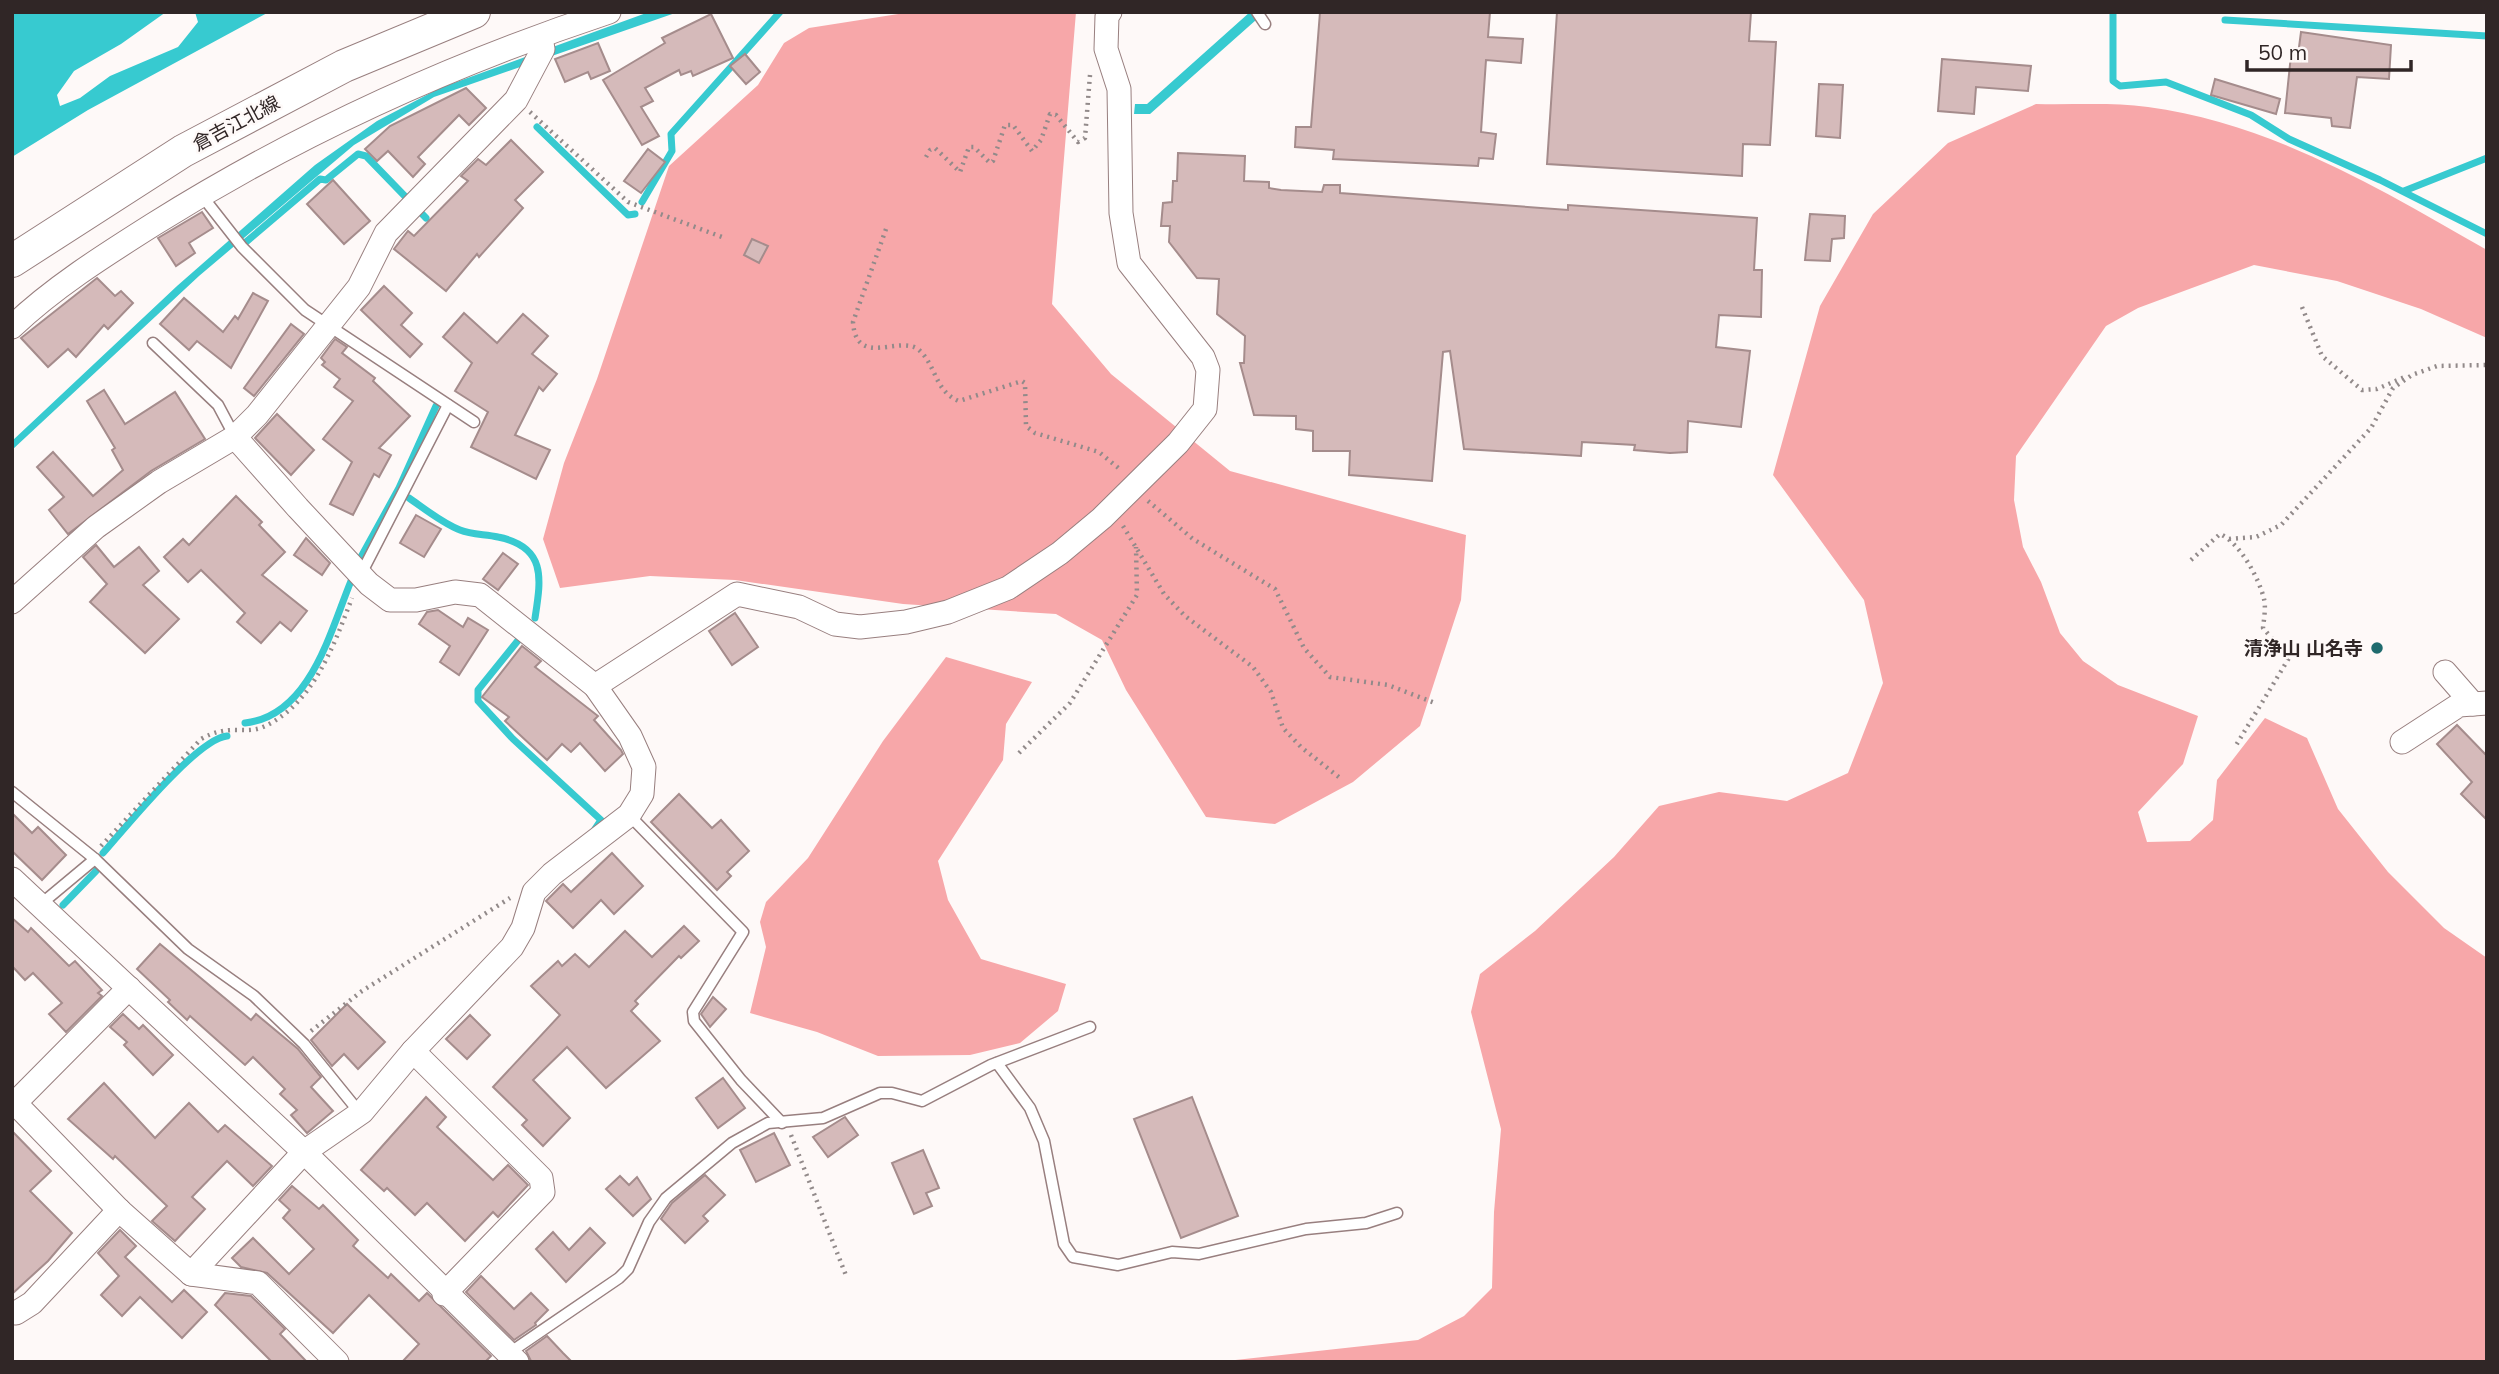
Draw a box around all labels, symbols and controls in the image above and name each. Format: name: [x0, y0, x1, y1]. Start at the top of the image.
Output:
scale bar: [2247, 28, 2412, 72]
text: 50 m: [2258, 39, 2307, 65]
street label: 倉吉江北線: [188, 90, 284, 156]
place label: 清浄山 山名寺: [2244, 636, 2363, 660]
marker: 清浄山 山名寺: [2369, 640, 2385, 656]

